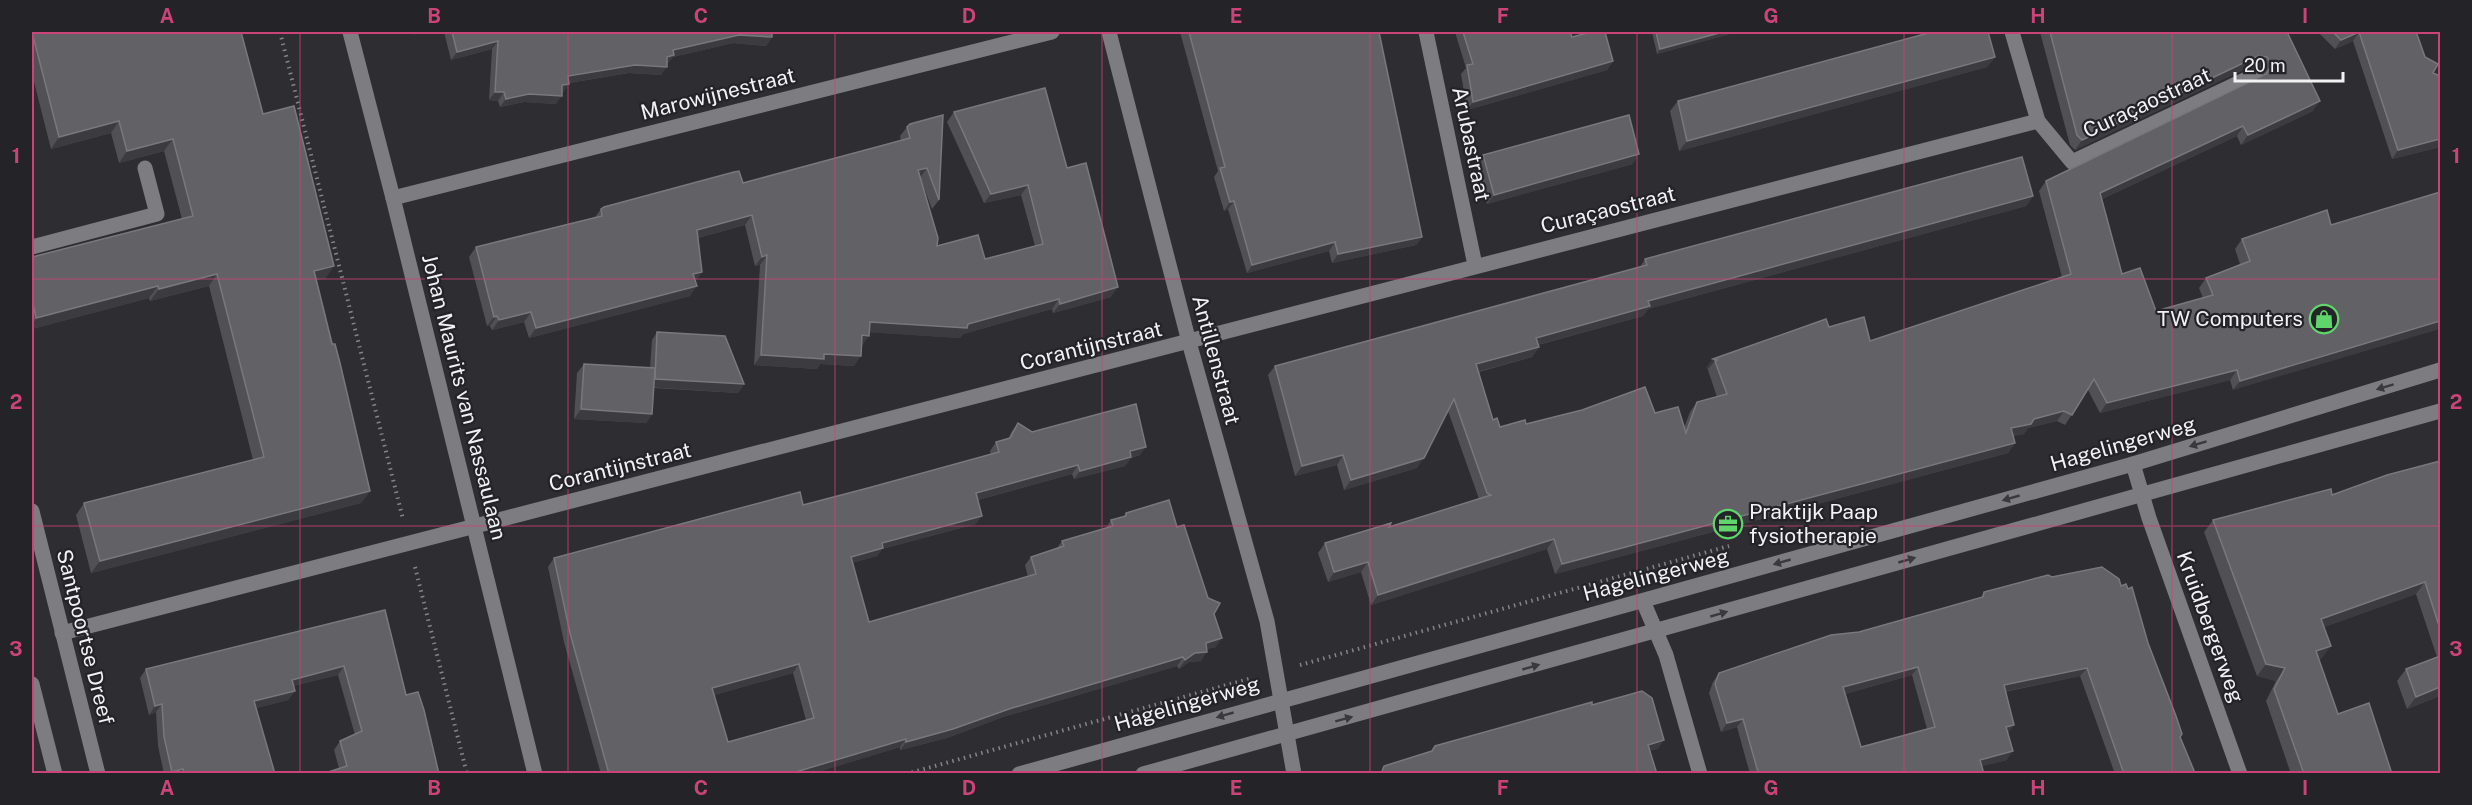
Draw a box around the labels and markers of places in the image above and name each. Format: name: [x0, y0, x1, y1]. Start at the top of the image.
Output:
shop icon: TW Computers: [2308, 303, 2340, 335]
place label: TW Computers: [2157, 306, 2303, 331]
place label: Praktijk Paap fysiotherapie: [1749, 499, 1878, 548]
office icon: Praktijk Paap fysiotherapie: [1712, 508, 1744, 540]

